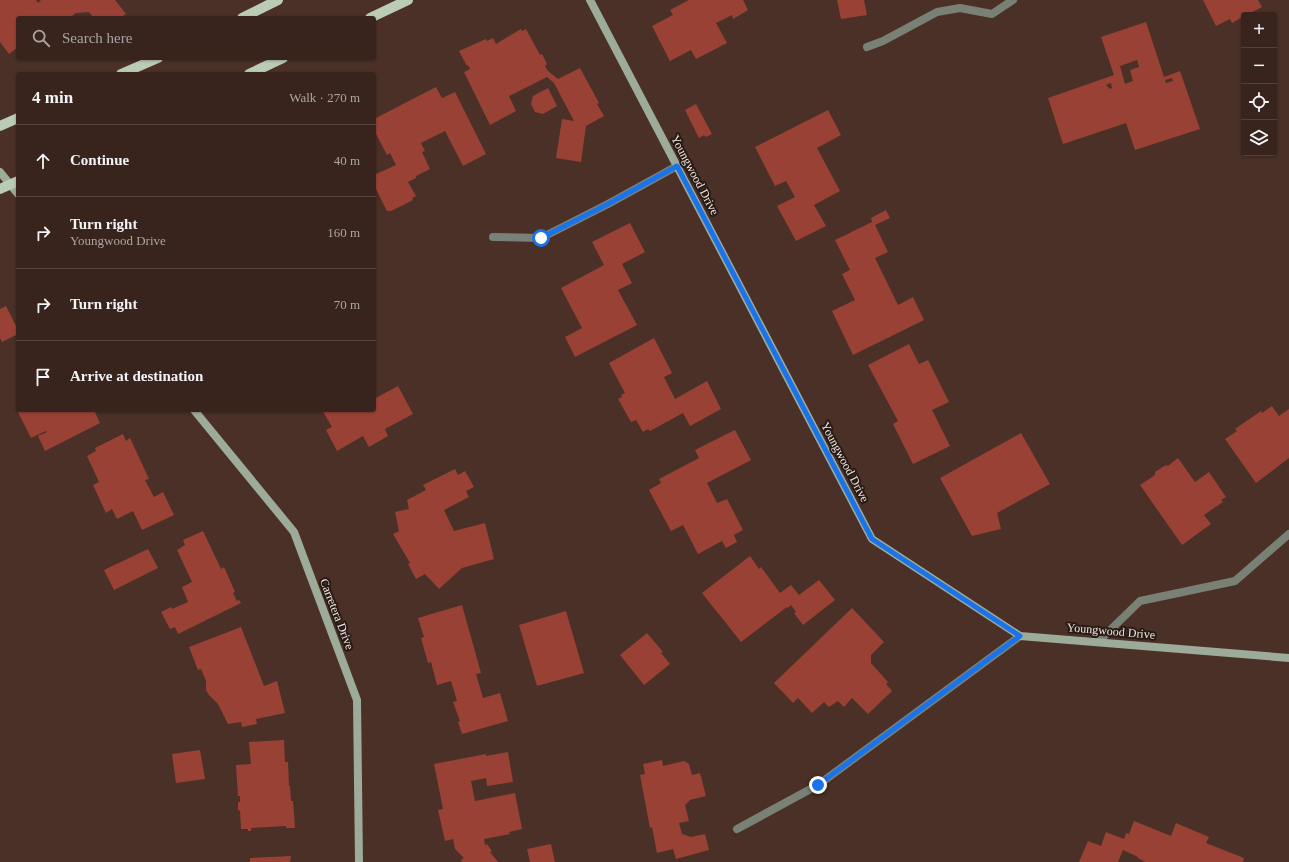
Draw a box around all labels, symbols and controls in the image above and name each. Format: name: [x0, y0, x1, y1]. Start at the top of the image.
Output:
map controls: [1241, 12, 1277, 156]
button: +: [1241, 12, 1277, 48]
search box: [16, 16, 376, 60]
icon: search: [30, 27, 52, 49]
text: Search here: [62, 30, 132, 46]
button: −: [1241, 48, 1277, 84]
button: locate: [1241, 84, 1277, 120]
text: 4 min: [32, 88, 73, 107]
text: Walk · 270 m: [289, 90, 360, 105]
button: layers: [1241, 120, 1277, 156]
street label: Youngwood Drive: [668, 133, 722, 217]
icon: ahead: [32, 150, 54, 172]
text: Continue: [70, 152, 129, 168]
text: 40 m: [334, 153, 360, 168]
text: Turn right: [70, 216, 137, 232]
icon: right: [32, 222, 54, 244]
text: 160 m: [327, 225, 360, 240]
route start: [532, 229, 550, 247]
text: Youngwood Drive: [70, 233, 166, 248]
icon: right: [32, 294, 54, 316]
text: Turn right: [70, 296, 137, 312]
text: 70 m: [334, 297, 360, 312]
icon: arrive: [32, 366, 54, 388]
text: Arrive at destination: [70, 368, 203, 384]
street label: Youngwood Drive: [818, 420, 872, 504]
street label: Carretera Drive: [317, 577, 357, 651]
street label: Youngwood Drive: [1066, 620, 1156, 642]
route end: [809, 776, 827, 794]

